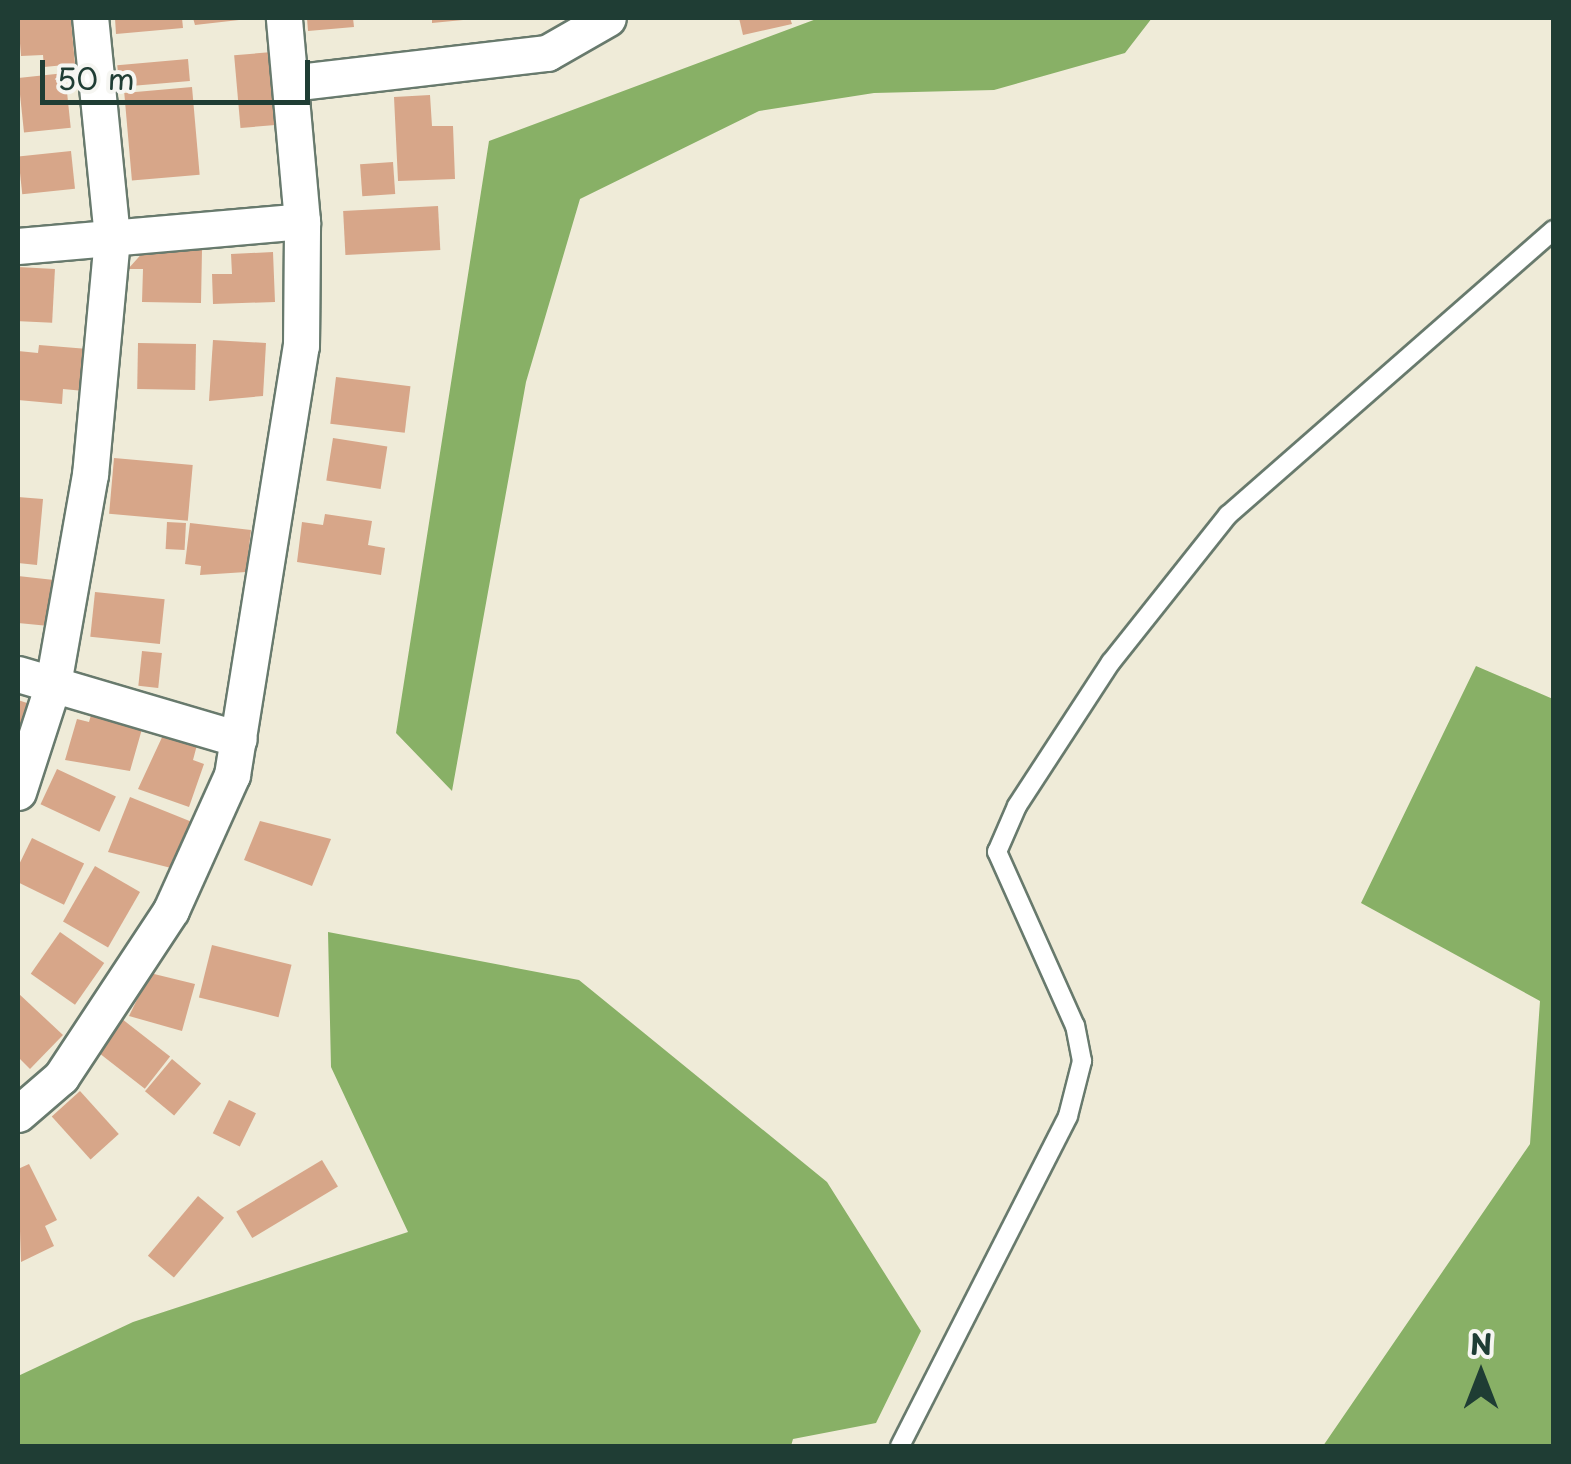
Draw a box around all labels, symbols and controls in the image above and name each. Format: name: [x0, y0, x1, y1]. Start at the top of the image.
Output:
scale bar: [45, 40, 315, 102]
text: 50 m: [57, 55, 135, 100]
text: N: [1470, 1322, 1492, 1365]
north arrow: [1431, 1324, 1531, 1424]

